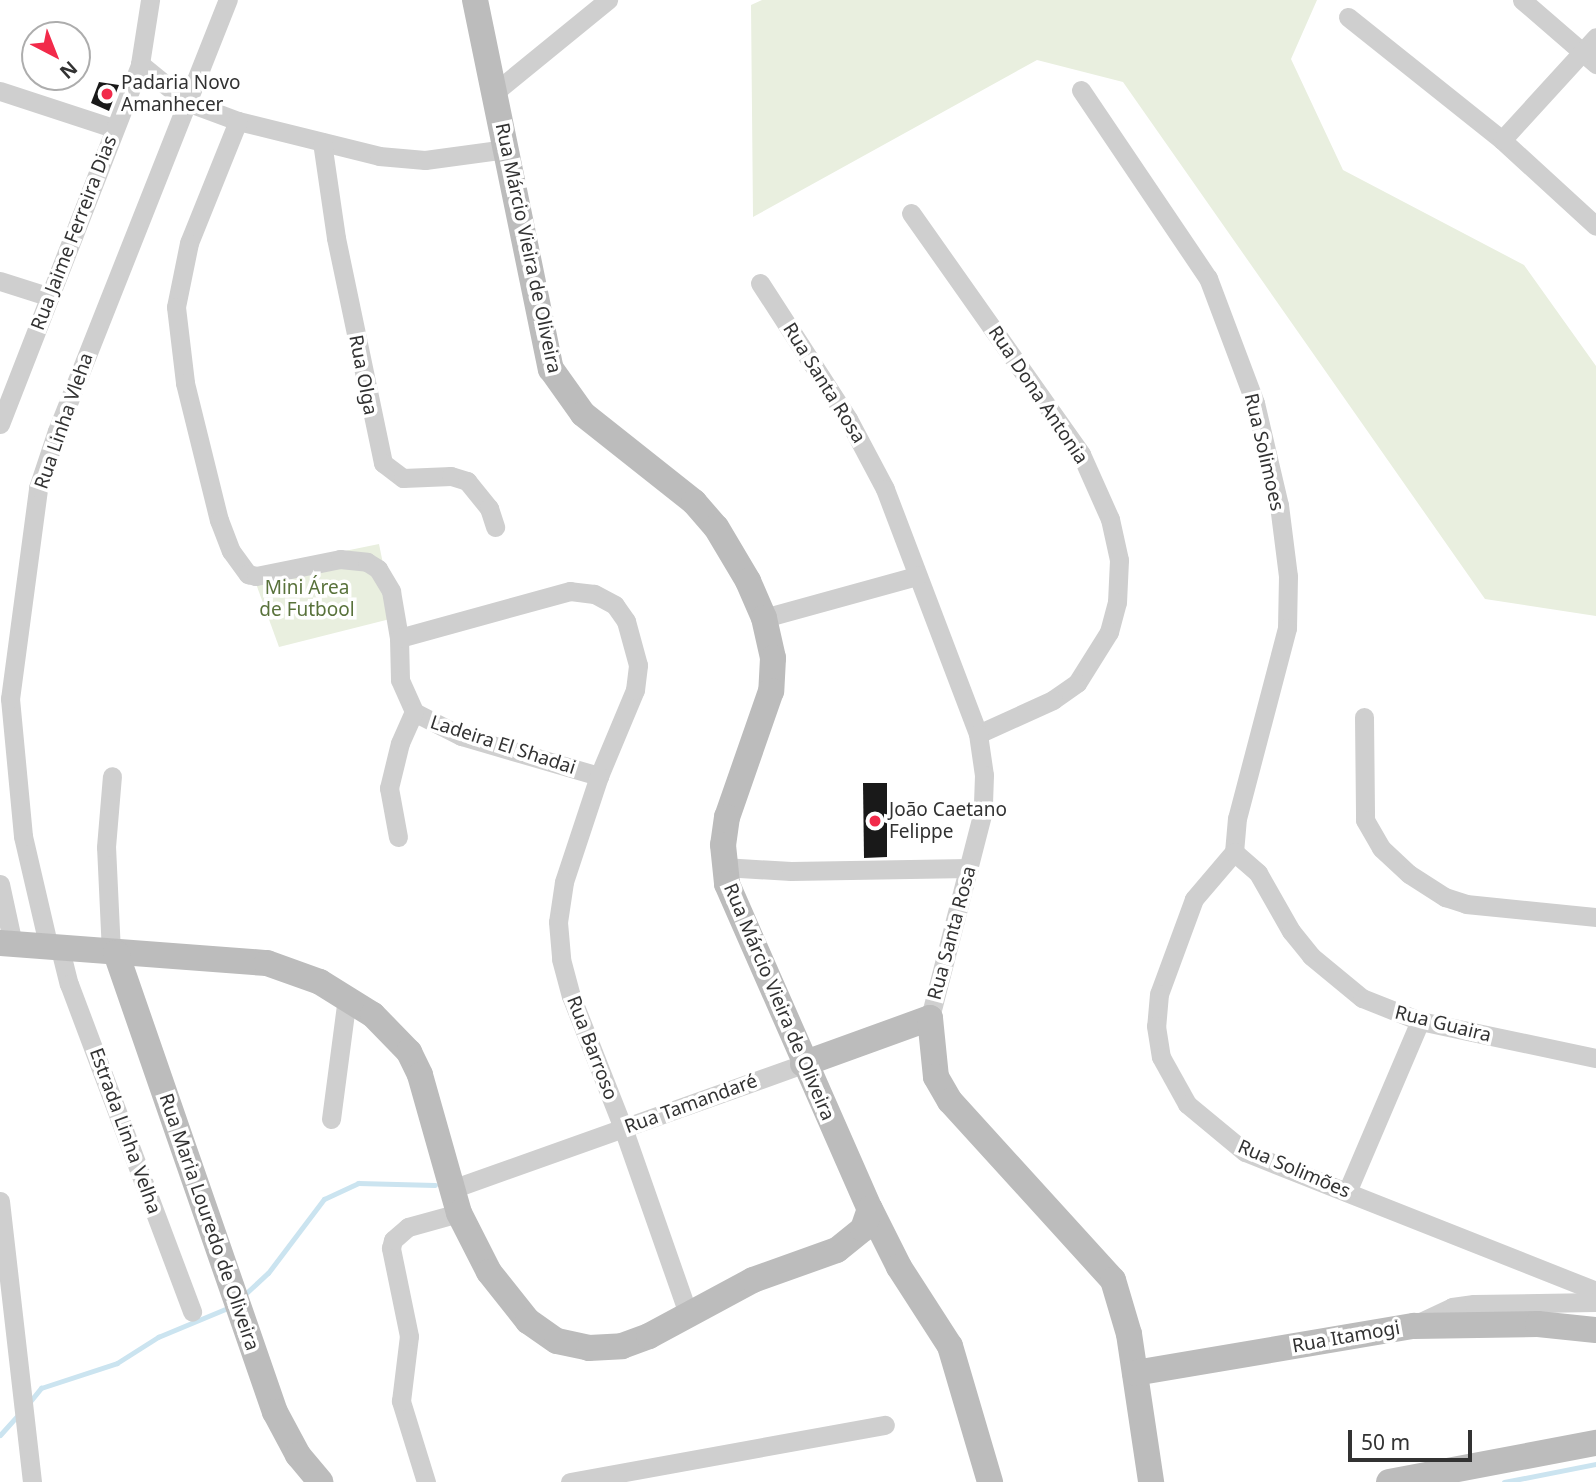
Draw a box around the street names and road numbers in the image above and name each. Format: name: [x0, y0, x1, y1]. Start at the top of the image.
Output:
street label: Rua Márcio Vieira de Oliveira: [490, 121, 566, 375]
street label: Rua Jaime Ferreira Dias: [26, 133, 122, 333]
street label: Rua Santa Rosa: [778, 319, 870, 447]
street label: Rua Dona Antonia: [983, 322, 1093, 468]
street label: Rua Olga: [344, 333, 382, 417]
street label: Rua Linha Vleha: [30, 350, 98, 492]
street label: Rua Solimoes: [1239, 391, 1289, 513]
street label: Ladeira El Shadai: [427, 711, 579, 779]
street label: Rua Santa Rosa: [923, 864, 981, 1002]
street label: Rua Márcio Vieira de Oliveira: [719, 880, 839, 1124]
street label: Rua Barroso: [562, 993, 622, 1103]
street label: Rua Guaira: [1392, 1001, 1494, 1047]
street label: Estrada Linha Velha: [84, 1045, 166, 1217]
street label: Rua Tamandaré: [622, 1069, 760, 1139]
street label: Rua Maria Louredo de Oliveira: [154, 1091, 264, 1353]
street label: Rua Solimões: [1234, 1135, 1354, 1203]
street label: Rua Itamogi: [1290, 1316, 1402, 1358]

